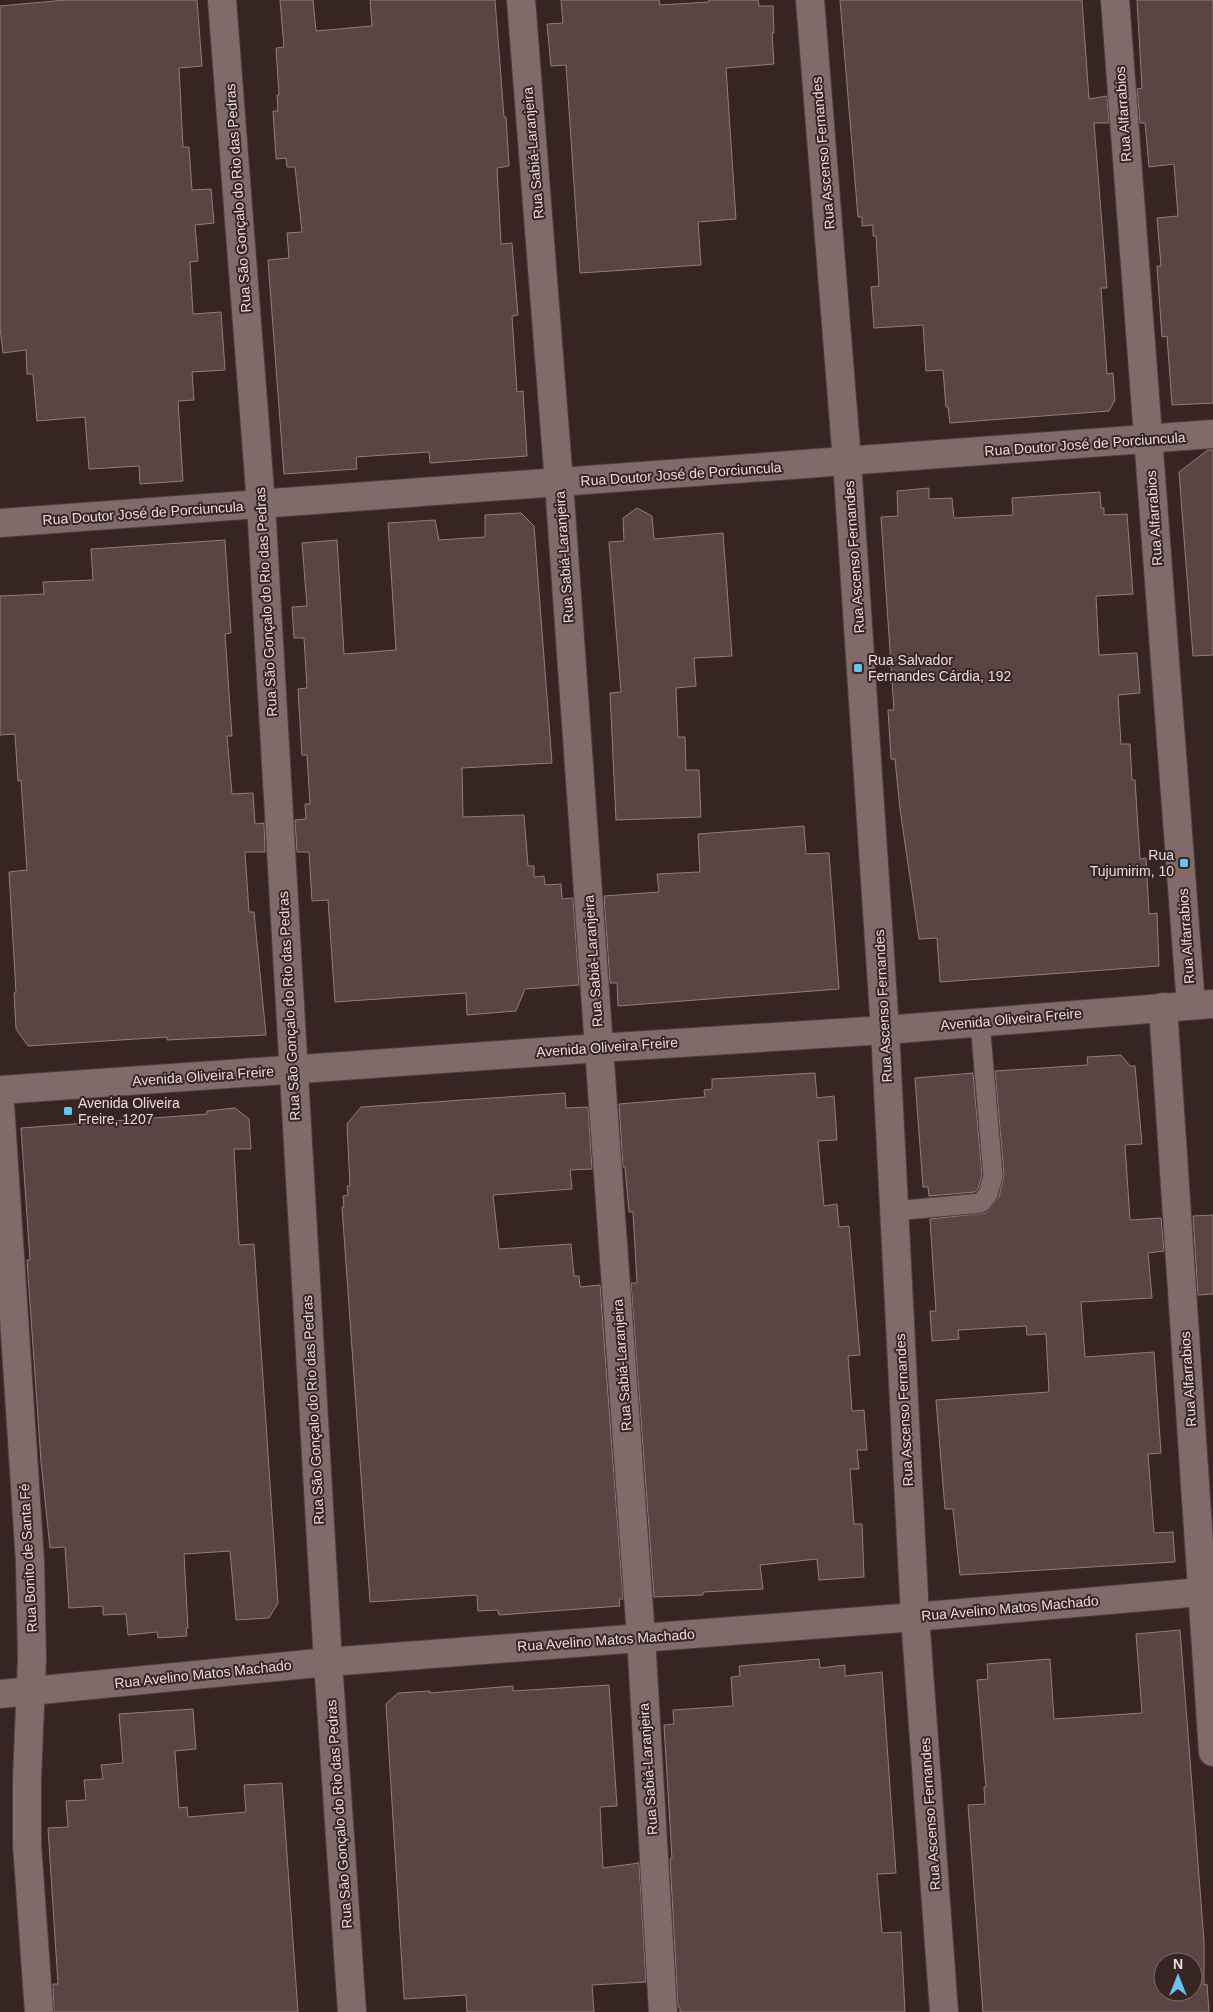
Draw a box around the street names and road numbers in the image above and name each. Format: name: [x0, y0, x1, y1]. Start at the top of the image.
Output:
street label: Rua Alfarrabios: [1112, 66, 1134, 162]
street label: Rua Ascenso Fernandes: [808, 76, 838, 230]
street label: Rua São Gonçalo do Rio das Pedras: [222, 83, 254, 313]
street label: Rua Sabiá-Laranjeira: [519, 86, 547, 220]
street label: Rua Doutor José de Porciuncula: [984, 429, 1186, 459]
street label: Rua Doutor José de Porciuncula: [580, 459, 782, 489]
street label: Rua Alfarrabios: [1143, 470, 1165, 566]
street label: Rua Ascenso Fernandes: [841, 480, 867, 634]
street label: Rua São Gonçalo do Rio das Pedras: [252, 487, 280, 717]
street label: Rua Sabiá-Laranjeira: [551, 490, 577, 624]
street label: Rua Doutor José de Porciuncula: [42, 498, 244, 528]
street label: Rua Alfarrabios: [1175, 888, 1197, 984]
street label: Rua São Gonçalo do Rio das Pedras: [275, 891, 303, 1121]
street label: Rua Sabiá-Laranjeira: [580, 894, 606, 1028]
street label: Rua Ascenso Fernandes: [871, 929, 895, 1083]
street label: Avenida Oliveira Freire: [940, 1005, 1083, 1033]
street label: Avenida Oliveira Freire: [536, 1034, 679, 1060]
street label: Avenida Oliveira Freire: [132, 1063, 275, 1089]
street label: Rua São Gonçalo do Rio das Pedras: [299, 1295, 327, 1525]
street label: Rua Sabiá-Laranjeira: [609, 1298, 635, 1432]
street label: Rua Alfarrabios: [1177, 1331, 1199, 1427]
street label: Rua Ascenso Fernandes: [892, 1333, 916, 1487]
street label: Rua Bonito de Santa Fé: [16, 1483, 40, 1633]
street label: Rua Avelino Matos Machado: [921, 1592, 1100, 1624]
street label: Rua Avelino Matos Machado: [517, 1626, 696, 1654]
street label: Rua Avelino Matos Machado: [114, 1657, 293, 1691]
street label: Rua São Gonçalo do Rio das Pedras: [323, 1699, 355, 1929]
street label: Rua Sabiá-Laranjeira: [635, 1702, 661, 1836]
street label: Rua Ascenso Fernandes: [917, 1737, 943, 1891]

